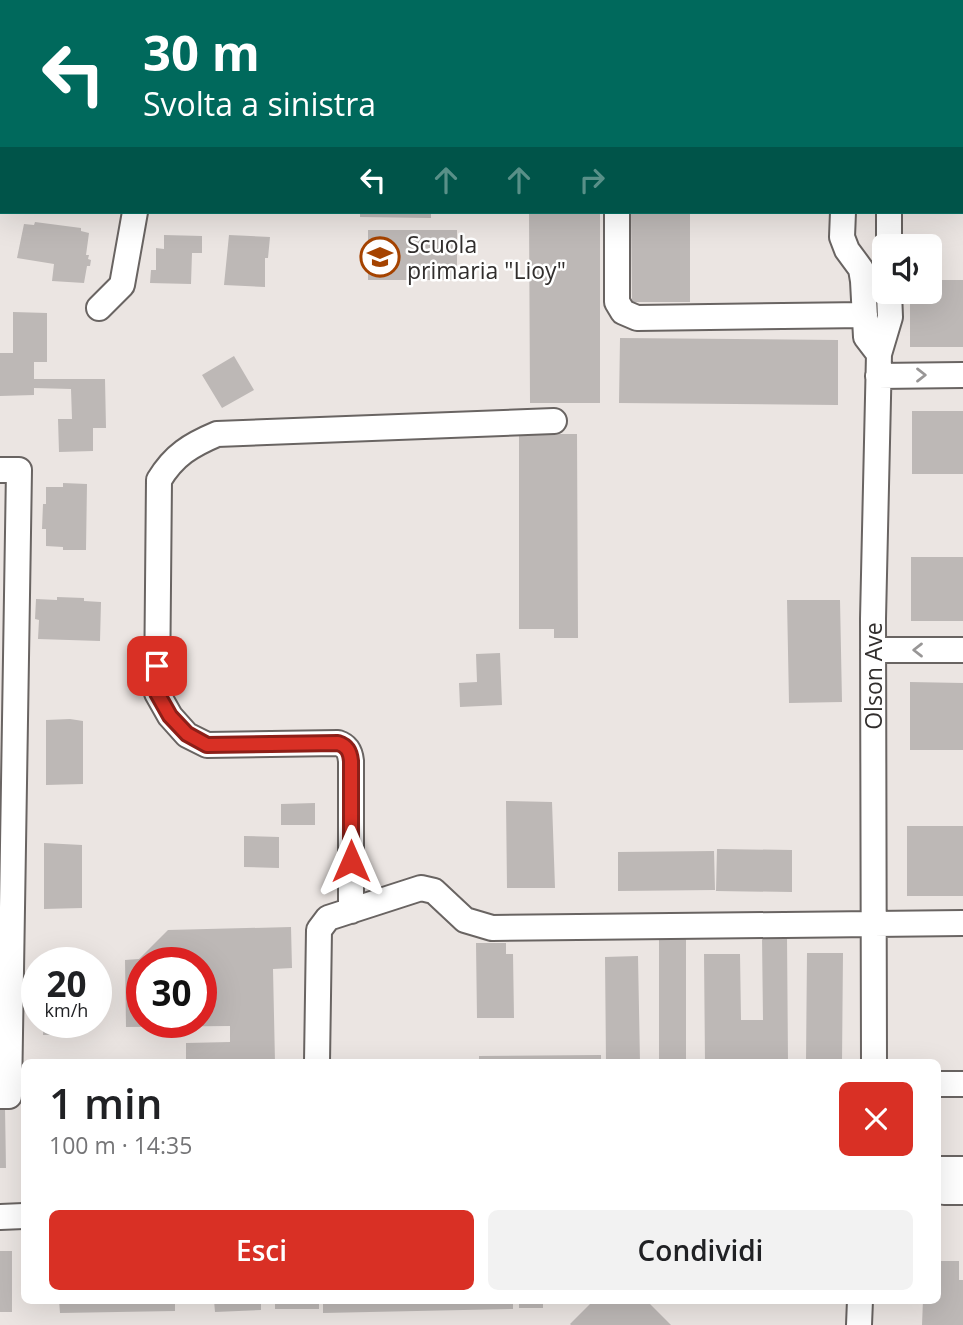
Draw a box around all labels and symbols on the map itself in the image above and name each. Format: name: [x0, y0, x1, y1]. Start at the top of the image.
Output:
place label: Scuola primaria "Lioy": [407, 228, 566, 286]
school or university icon: Scuola primaria "Lioy": [359, 236, 401, 278]
one-way arrow: [916, 367, 926, 383]
street label: Olson Ave: [857, 622, 889, 730]
pin: [127, 636, 187, 696]
one-way arrow: [912, 642, 923, 658]
position arrow: [314, 824, 388, 898]
speed limit sign: 30: [126, 947, 217, 1038]

